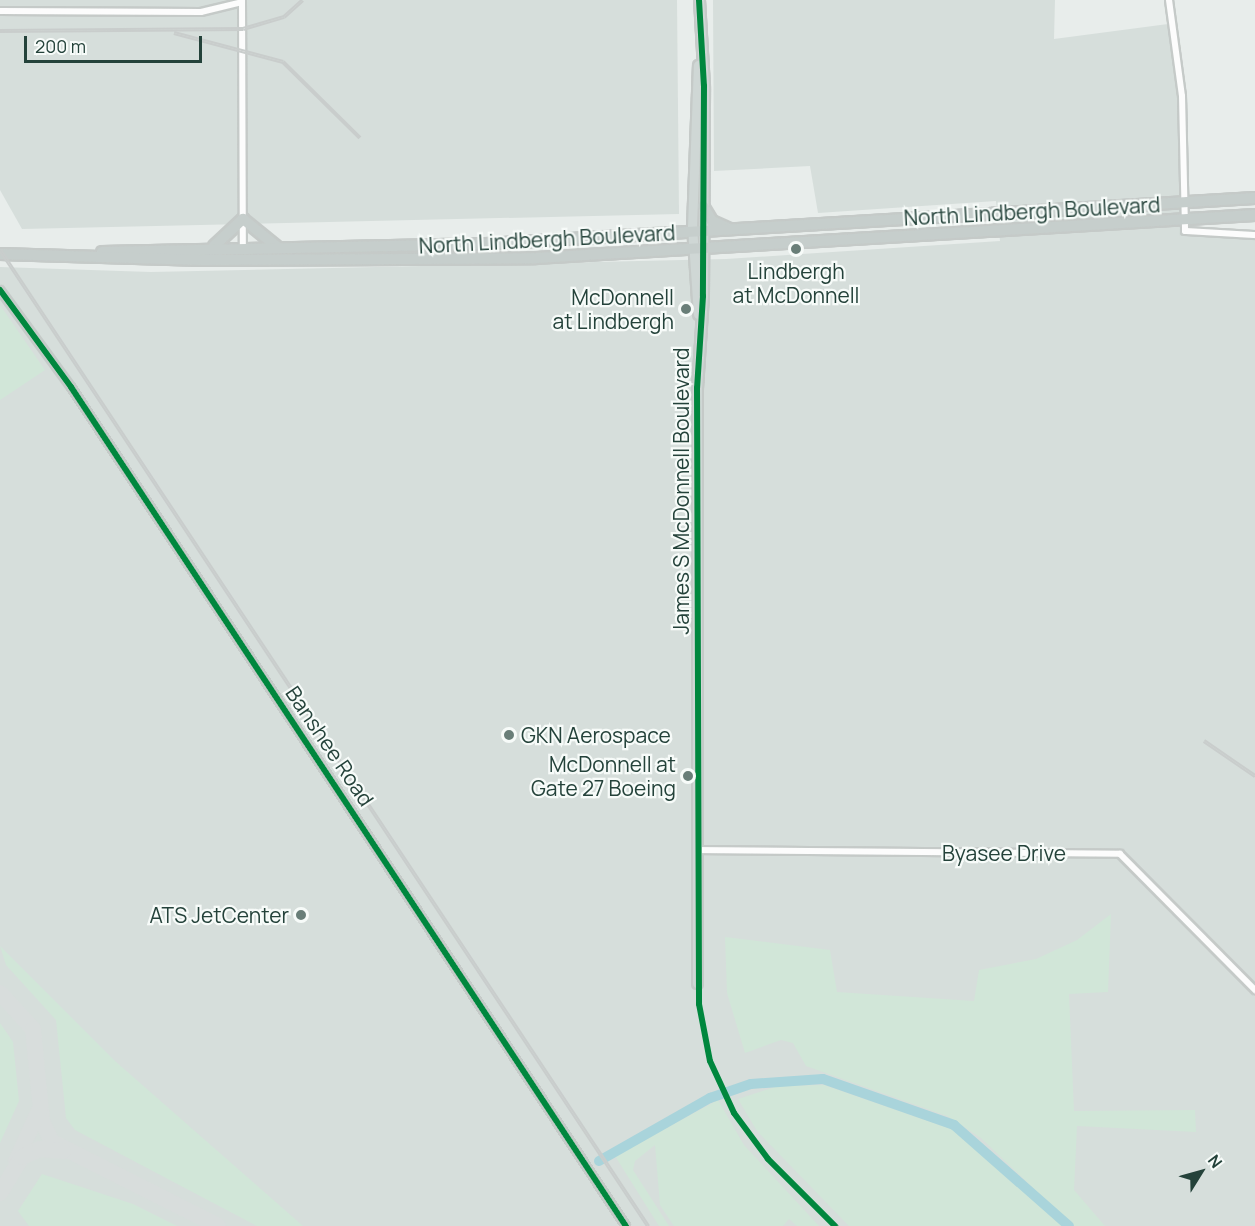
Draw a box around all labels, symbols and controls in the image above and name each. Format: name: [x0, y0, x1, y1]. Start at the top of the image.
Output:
scale bar: [27, 24, 206, 62]
text: 200 m: [35, 34, 86, 58]
street label: North Lindbergh Boulevard: [903, 192, 1161, 230]
street label: North Lindbergh Boulevard: [418, 220, 676, 258]
marker: Lindbergh at McDonnell: [789, 242, 803, 256]
place label: Lindbergh at McDonnell: [732, 258, 860, 308]
place label: McDonnell at Lindbergh: [552, 284, 674, 334]
marker: McDonnell at Lindbergh: [679, 302, 693, 316]
street label: James S McDonnell Boulevard: [668, 348, 694, 634]
street label: Banshee Road: [281, 681, 379, 811]
place label: GKN Aerospace: [521, 722, 671, 748]
marker: GKN Aerospace: [502, 728, 516, 742]
place label: McDonnell at Gate 27 Boeing: [531, 751, 676, 801]
marker: McDonnell at Gate 27 Boeing: [681, 769, 695, 783]
street label: Byasee Drive: [942, 840, 1066, 866]
place label: ATS JetCenter: [150, 902, 289, 928]
marker: ATS JetCenter: [294, 908, 308, 922]
north arrow: [1171, 1142, 1231, 1202]
text: N: [1203, 1150, 1228, 1172]

